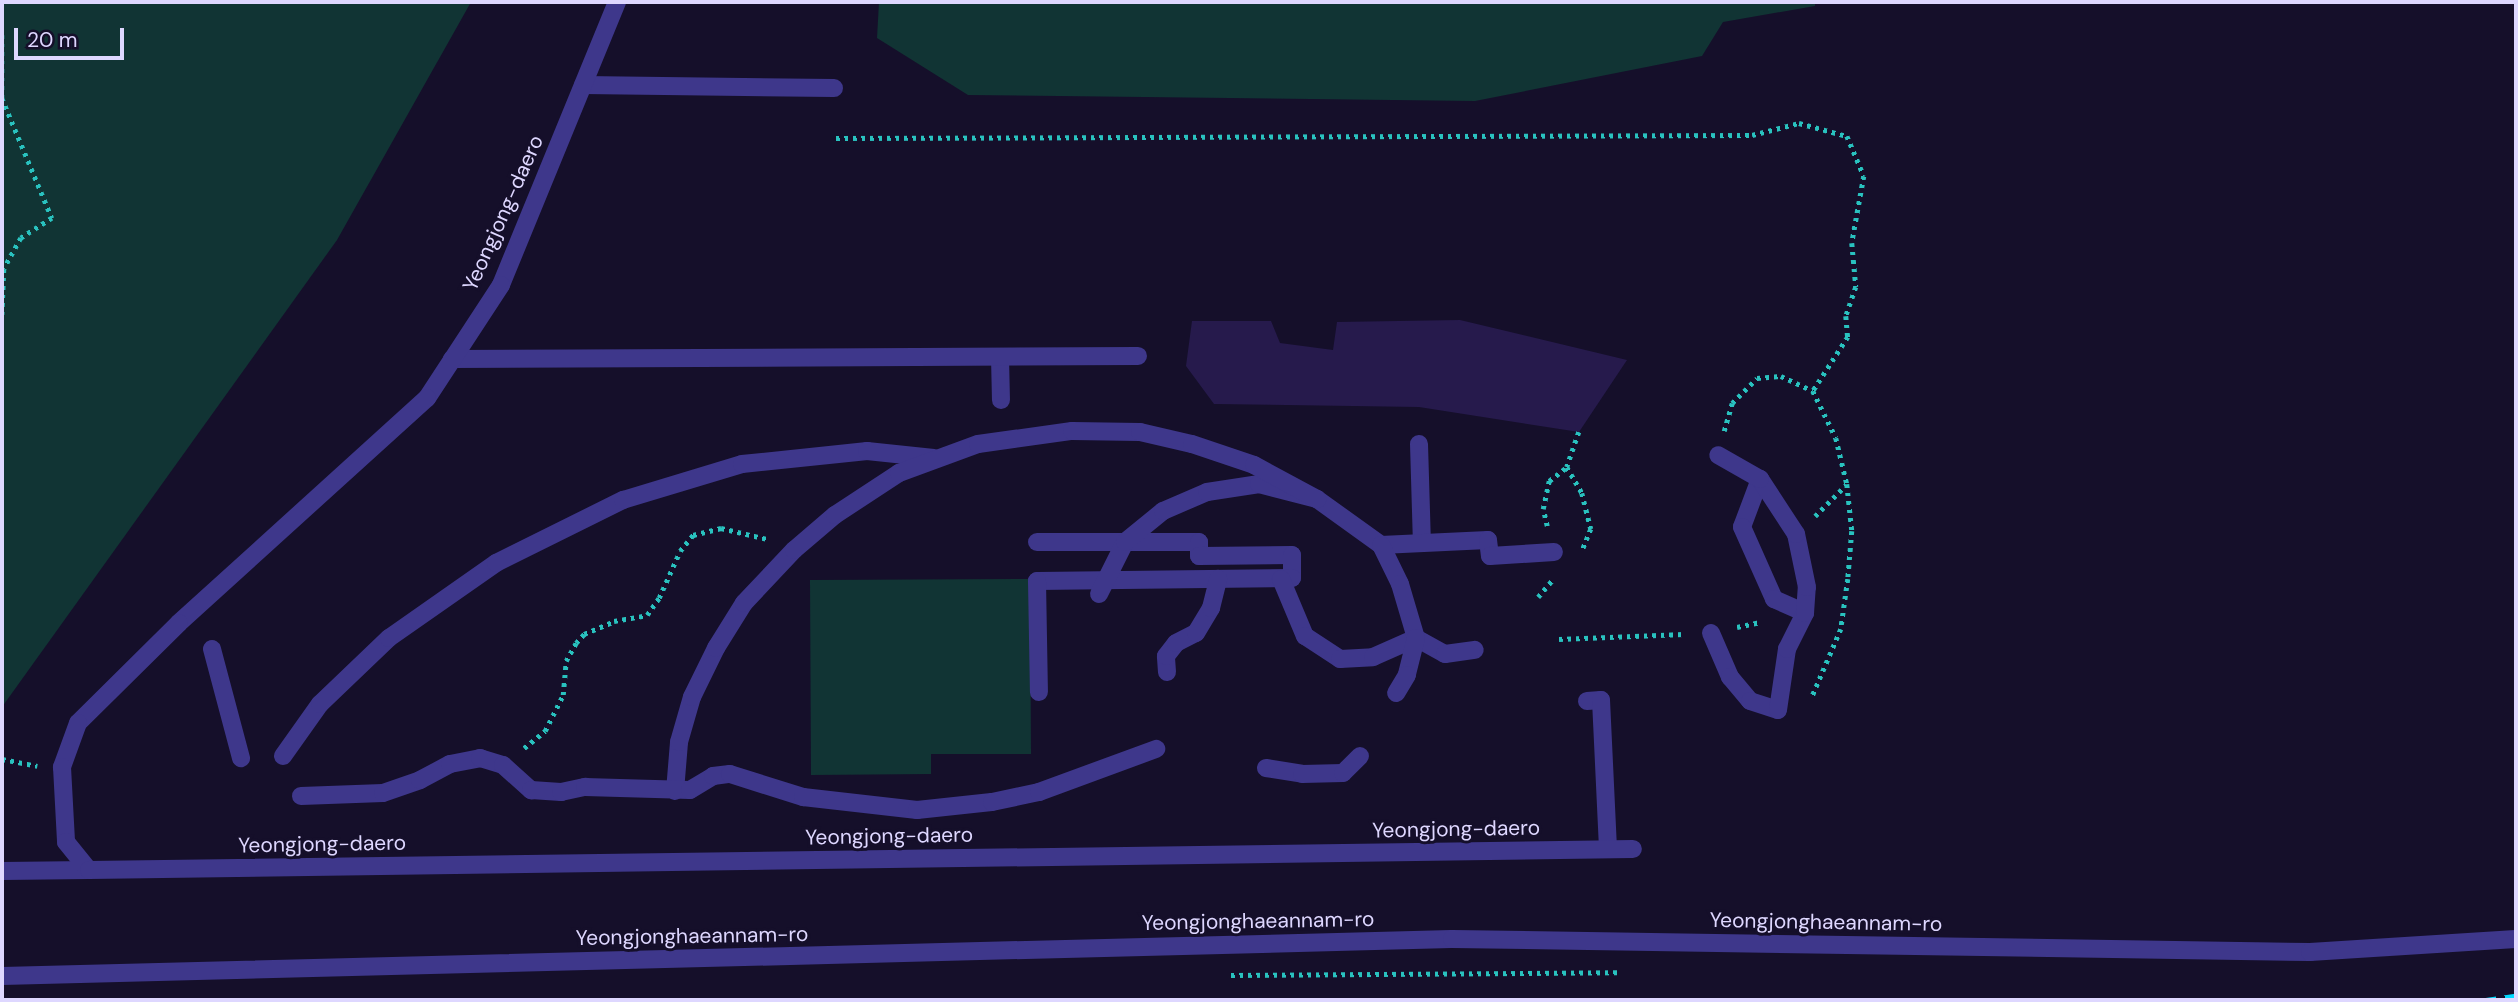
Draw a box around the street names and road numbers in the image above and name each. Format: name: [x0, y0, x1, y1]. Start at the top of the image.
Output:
street label: Yeongjong-daero: [457, 131, 549, 295]
street label: Yeongjong-daero: [1372, 815, 1540, 843]
street label: Yeongjong-daero: [805, 822, 973, 850]
street label: Yeongjong-daero: [238, 830, 406, 858]
street label: Yeongjonghaeannam-ro: [1142, 906, 1374, 936]
street label: Yeongjonghaeannam-ro: [1710, 907, 1942, 937]
street label: Yeongjonghaeannam-ro: [576, 921, 808, 951]

